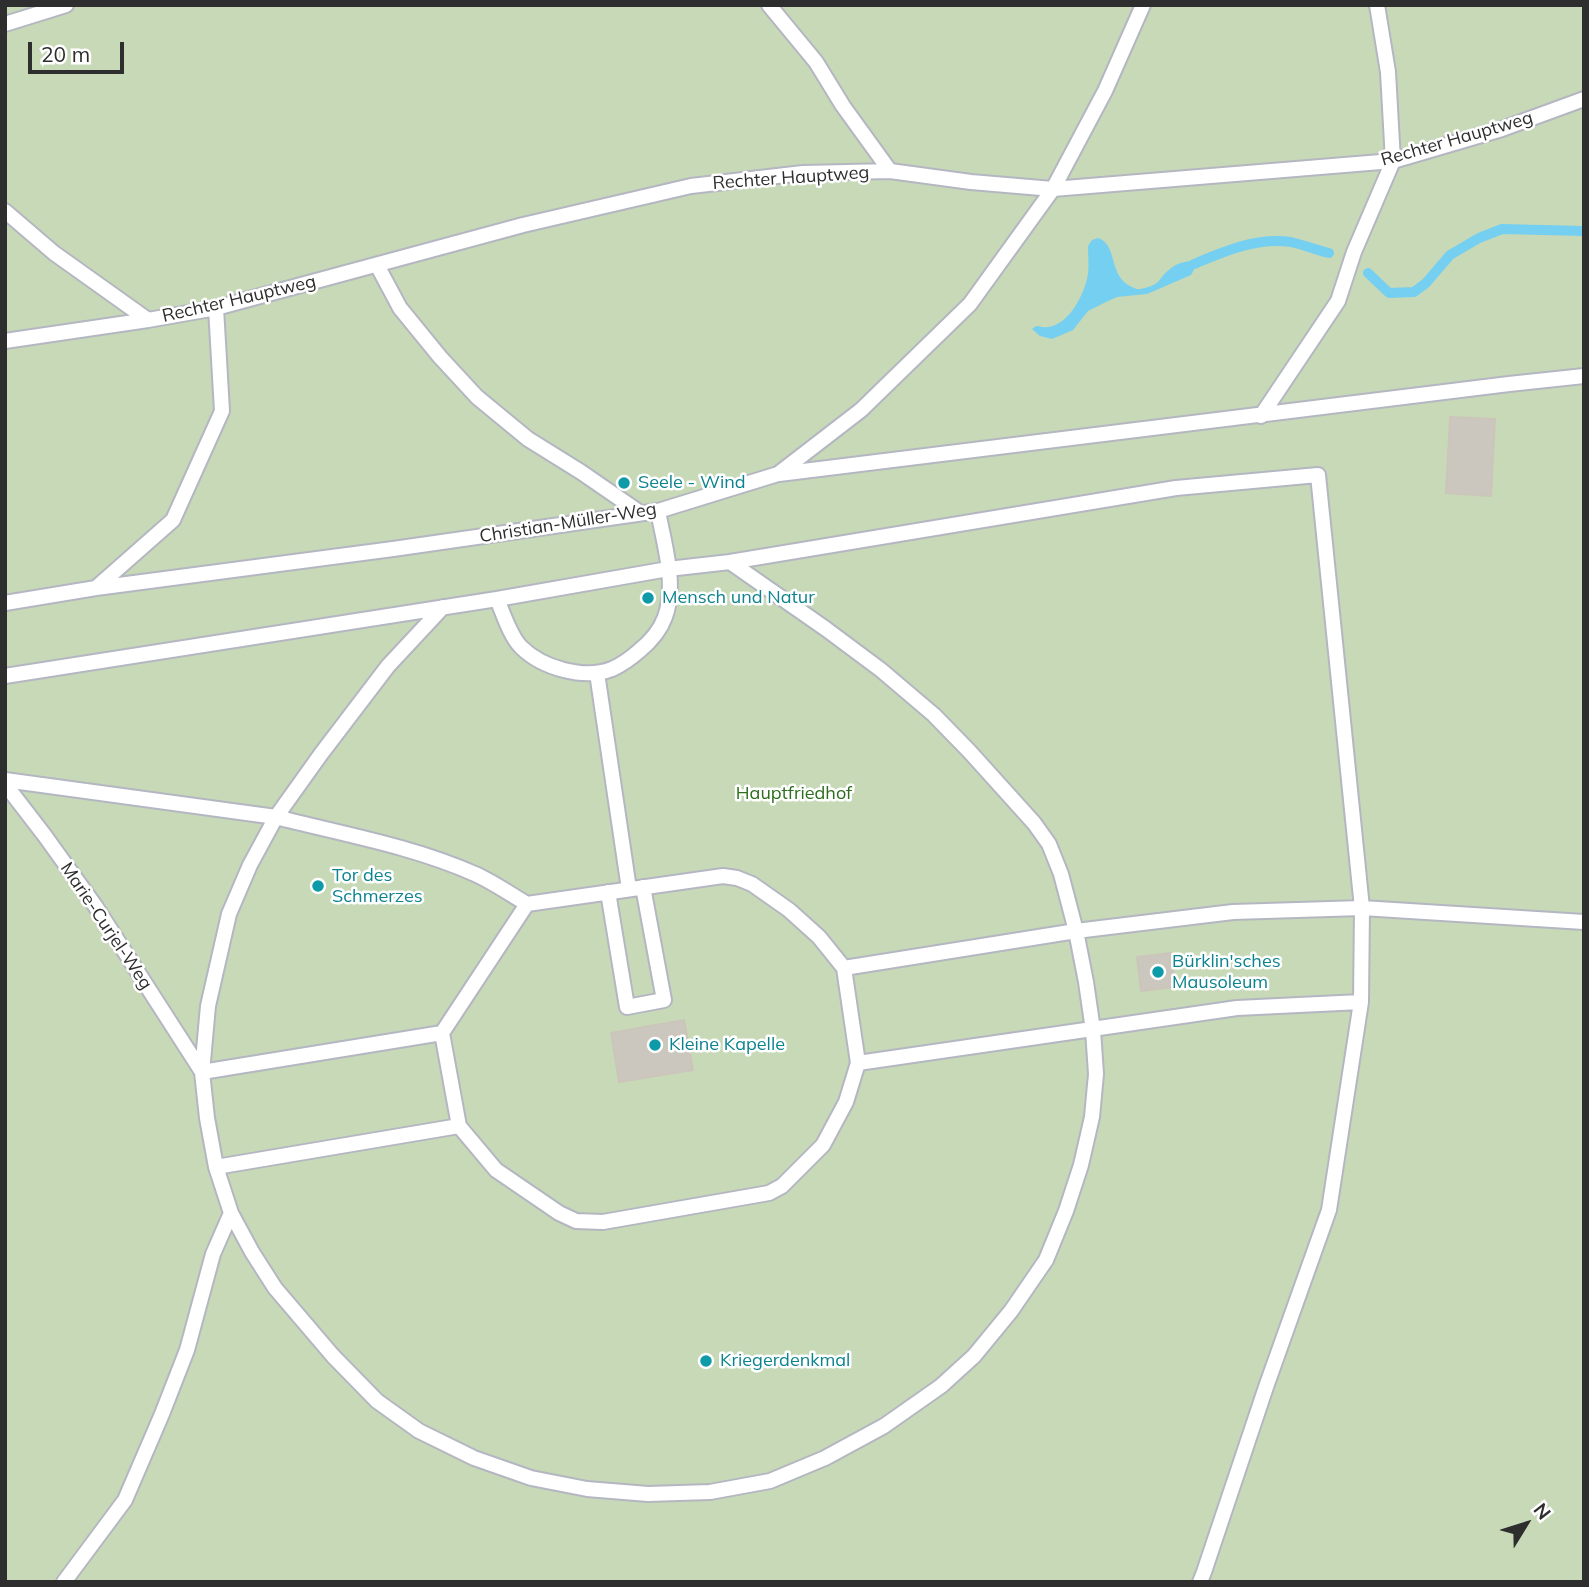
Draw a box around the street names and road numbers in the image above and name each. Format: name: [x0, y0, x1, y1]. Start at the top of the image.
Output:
street label: Rechter Hauptweg: [1379, 107, 1535, 171]
street label: Rechter Hauptweg: [712, 162, 870, 194]
street label: Rechter Hauptweg: [160, 271, 318, 327]
street label: Christian-Müller-Weg: [478, 498, 658, 548]
street label: Marie-Curjel-Weg: [55, 858, 157, 994]

